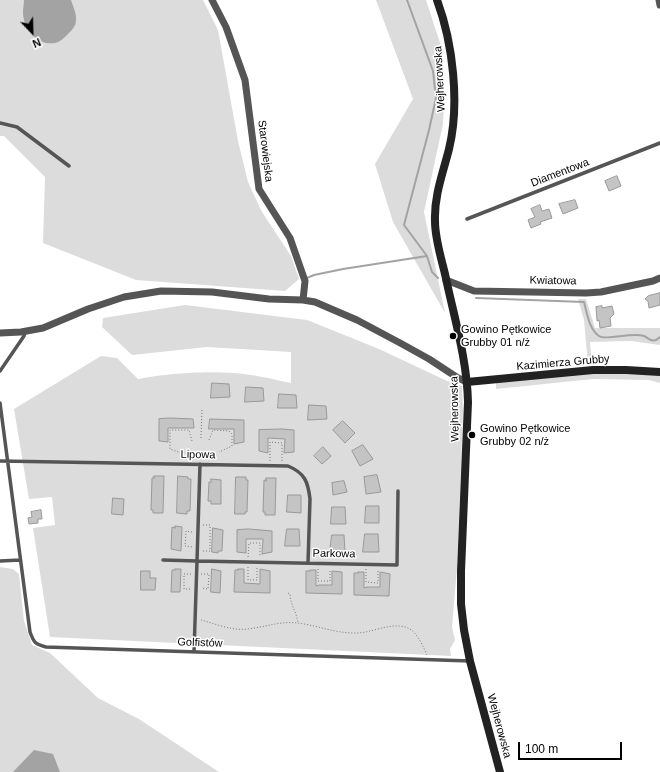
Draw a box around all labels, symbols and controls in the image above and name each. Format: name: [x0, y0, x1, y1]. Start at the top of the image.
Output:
north arrow: [12, 12, 52, 52]
text: N: [31, 36, 43, 50]
street label: Wejherowska: [432, 46, 448, 112]
street label: Starowiejska: [255, 119, 275, 183]
street label: Diamentowa: [529, 156, 591, 190]
street label: Kwiatowa: [529, 274, 577, 288]
place label: Gowino Pętkowice Grubby 01 n/ż: [461, 323, 551, 349]
marker: Gowino Pętkowice Grubby 01 n/ż: [448, 331, 458, 341]
street label: Kazimierza Grubby: [516, 352, 610, 374]
street label: Wejherowska: [448, 376, 462, 442]
place label: Gowino Pętkowice Grubby 02 n/ż: [480, 422, 570, 448]
marker: Gowino Pętkowice Grubby 02 n/ż: [467, 430, 477, 440]
street label: Lipowa: [180, 448, 216, 462]
street label: Parkowa: [312, 547, 356, 561]
street label: Golfistów: [177, 636, 223, 650]
street label: Wejherowska: [484, 693, 514, 759]
scale bar: [520, 734, 624, 760]
text: 100 m: [525, 742, 558, 756]

